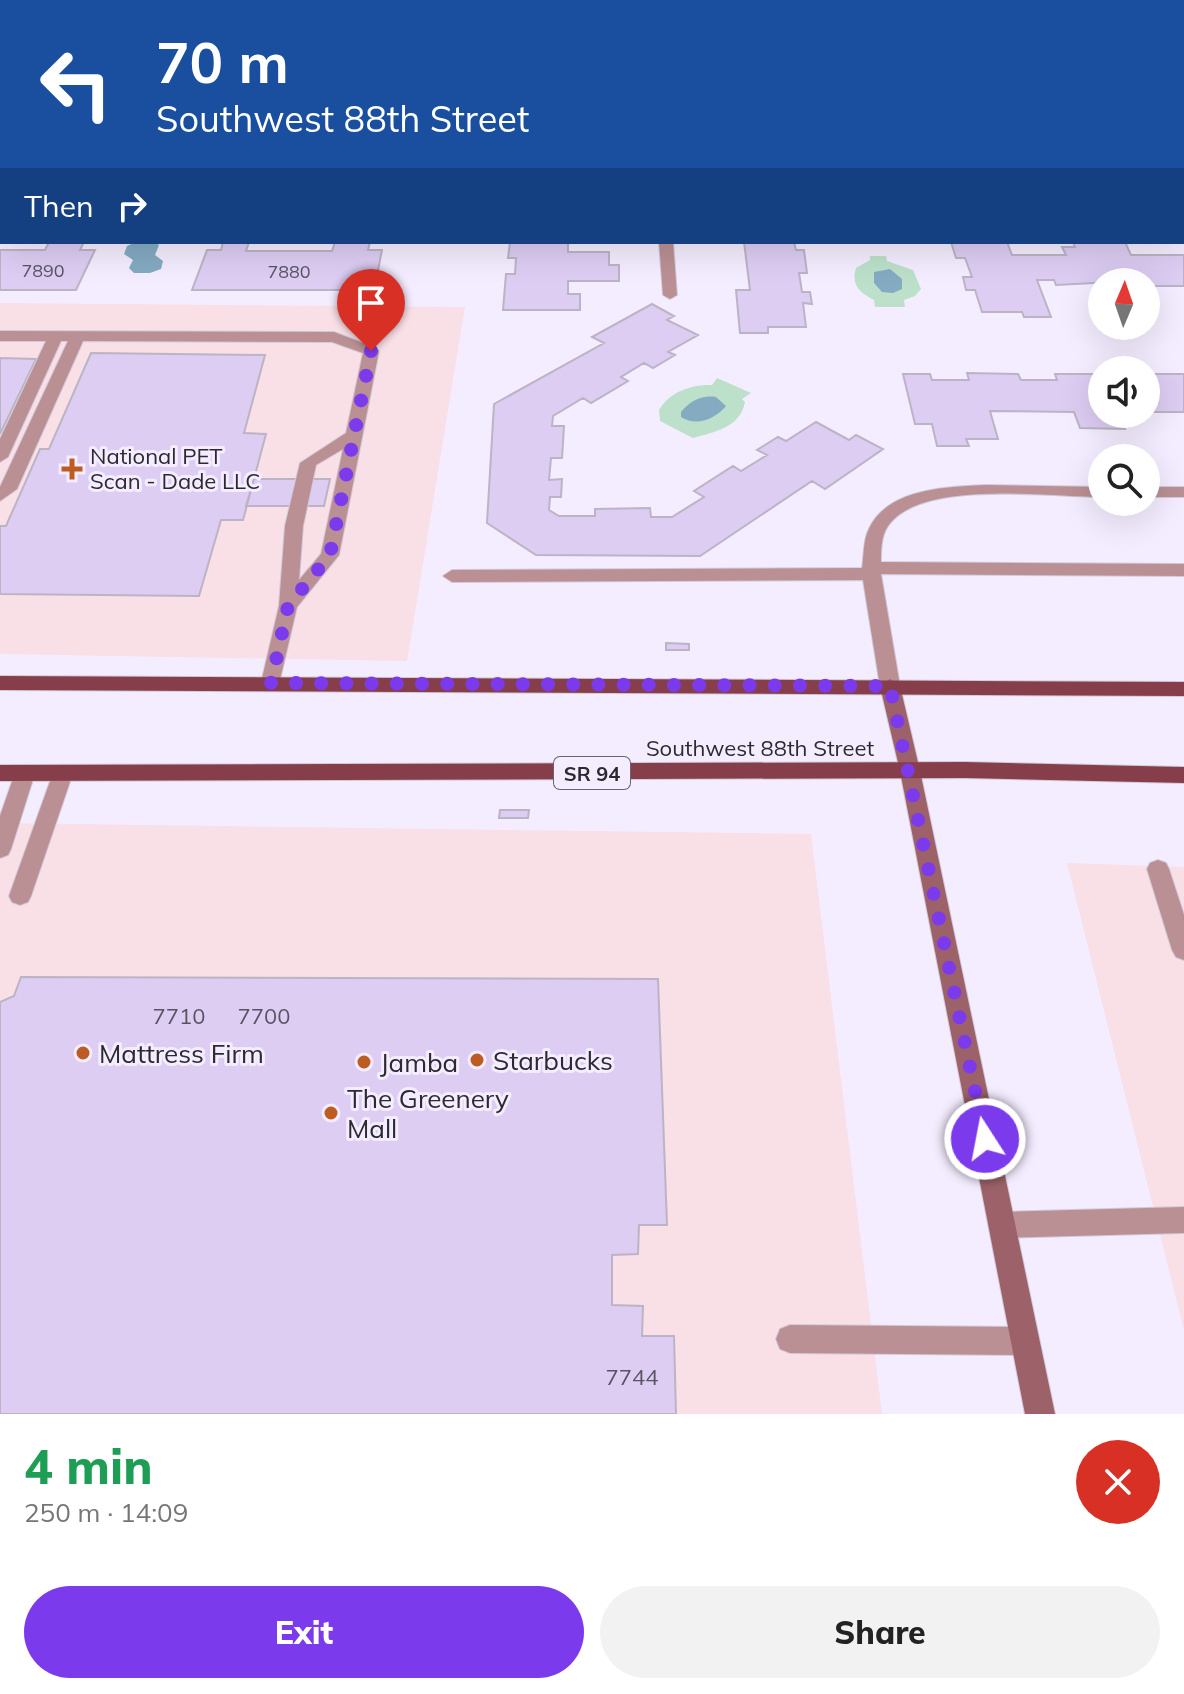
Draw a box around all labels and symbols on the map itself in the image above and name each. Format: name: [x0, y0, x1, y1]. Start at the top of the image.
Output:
house number: 7890: [21, 259, 65, 282]
house number: 7880: [267, 260, 311, 283]
north arrow: [1088, 268, 1160, 340]
pin: [337, 269, 405, 351]
place label: National PET Scan - Dade LLC: [90, 442, 260, 495]
marker: National PET Scan - Dade LLC: [61, 458, 83, 480]
street label: Southwest 88th Street: [646, 734, 874, 762]
road number: SR 94: [554, 757, 630, 789]
house number: 7710: [153, 1002, 205, 1030]
house number: 7700: [238, 1002, 290, 1030]
place label: Mattress Firm: [99, 1037, 264, 1070]
marker: Mattress Firm: [74, 1044, 92, 1062]
place label: Starbucks: [493, 1044, 613, 1077]
place label: Jamba: [380, 1046, 458, 1079]
marker: Starbucks: [468, 1051, 486, 1069]
marker: Jamba: [355, 1053, 373, 1071]
place label: The Greenery Mall: [347, 1082, 509, 1145]
position arrow: [943, 1097, 1027, 1181]
marker: The Greenery Mall: [322, 1104, 340, 1122]
house number: 7744: [606, 1363, 658, 1391]

